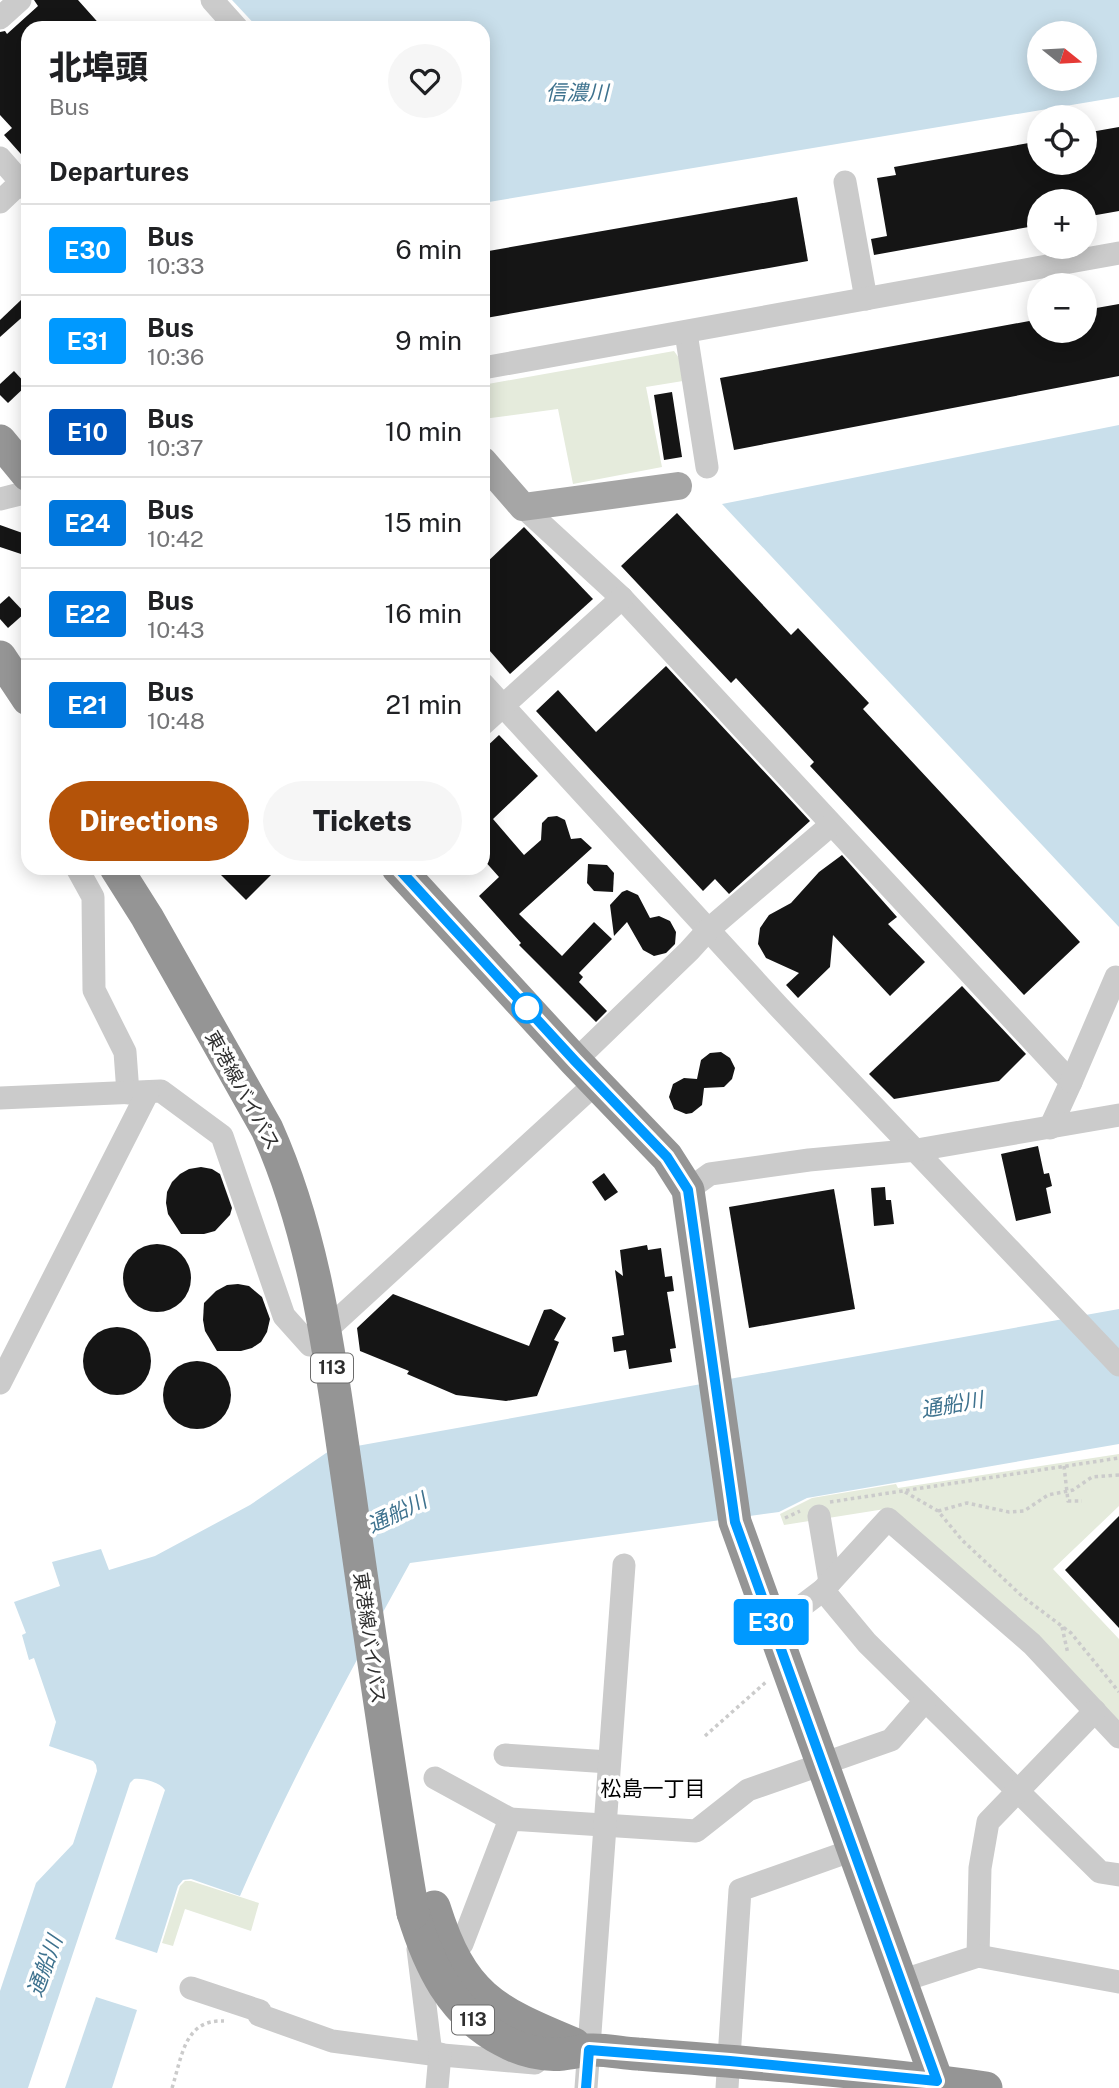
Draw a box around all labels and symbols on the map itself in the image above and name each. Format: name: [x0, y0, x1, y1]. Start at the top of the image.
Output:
north arrow: [1027, 21, 1097, 91]
water label: 信濃川: [546, 80, 610, 105]
unlabelled marker: [512, 993, 542, 1023]
street label: 東港線バイパス: [201, 1027, 285, 1153]
road number: 113: [311, 1353, 353, 1382]
water label: 通船川: [919, 1386, 987, 1422]
water label: 通船川: [363, 1487, 432, 1538]
street label: 東港線バイパス: [350, 1571, 390, 1705]
line badge: E30: [731, 1599, 811, 1645]
district label: 松島一丁目: [601, 1776, 706, 1801]
water label: 通船川: [22, 1930, 68, 2000]
road number: 113: [452, 2006, 494, 2034]

